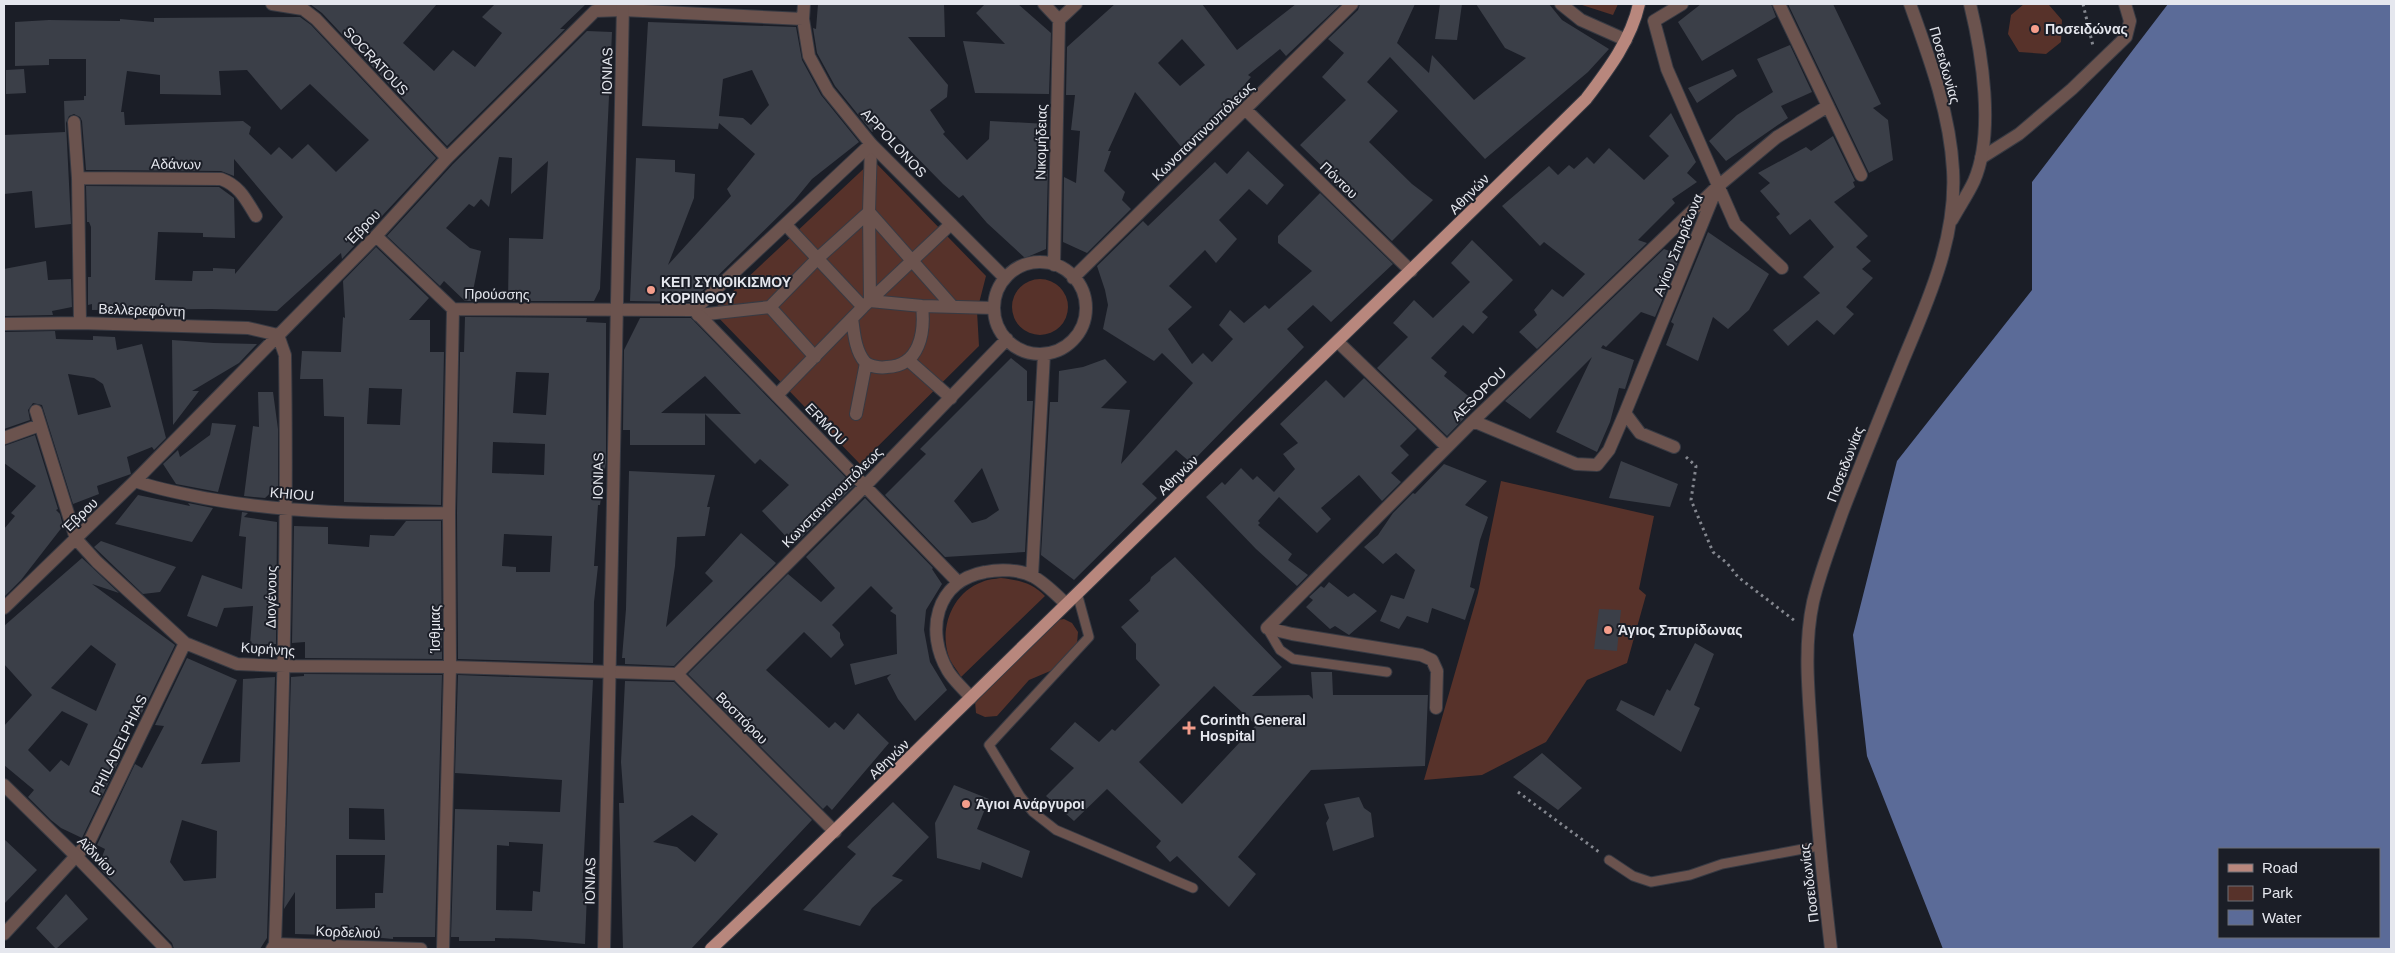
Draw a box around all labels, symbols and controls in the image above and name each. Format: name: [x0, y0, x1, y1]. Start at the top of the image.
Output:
place label: Ποσειδώνας: [2045, 21, 2128, 37]
marker: Ποσειδώνας: [2029, 23, 2041, 35]
street label: SOCRATOUS: [340, 24, 412, 98]
street label: Ποσειδωνίας: [1926, 25, 1964, 106]
street label: IONIAS: [599, 47, 615, 95]
street label: Κωνσταντινουπόλεως: [1149, 78, 1257, 184]
street label: Νικομήδειας: [1032, 104, 1050, 180]
street label: APPOLONOS: [858, 105, 930, 181]
street label: Αδάνων: [151, 156, 201, 172]
street label: Πόντου: [1317, 158, 1361, 202]
street label: Αθηνών: [1446, 171, 1492, 217]
street label: Αγίου Σπυρίδωνα: [1650, 192, 1706, 298]
street label: Έβρου: [342, 206, 383, 249]
place label: ΚΕΠ ΣΥΝΟΙΚΙΣΜΟΥ ΚΟΡΙΝΘΟΥ: [661, 274, 792, 306]
marker: ΚΕΠ ΣΥΝΟΙΚΙΣΜΟΥ ΚΟΡΙΝΘΟΥ: [645, 284, 657, 296]
street label: Προύσσης: [464, 285, 530, 303]
street label: Βελλερεφόντη: [98, 300, 186, 320]
street label: AESOPOU: [1449, 364, 1509, 424]
street label: ERMOU: [802, 400, 850, 448]
street label: Ποσειδωνίας: [1823, 424, 1867, 504]
street label: Κωνσταντινουπόλεως: [778, 443, 886, 551]
street label: IONIAS: [590, 452, 606, 500]
street label: Αθηνών: [1155, 452, 1201, 498]
street label: KHIOU: [269, 484, 315, 504]
street label: Έβρου: [58, 495, 101, 536]
street label: Διογένους: [262, 565, 280, 628]
street label: Ίσθμιας: [427, 605, 443, 654]
place label: Άγιος Σπυρίδωνας: [1618, 622, 1743, 638]
marker: Άγιος Σπυρίδωνας: [1602, 624, 1614, 636]
street label: Κυρήνης: [240, 639, 296, 659]
street label: Βοσπόρου: [713, 689, 771, 747]
street label: PHILADELPHIAS: [88, 692, 150, 798]
place label: Corinth General Hospital: [1200, 712, 1306, 744]
marker: Corinth General Hospital: [1182, 721, 1196, 735]
street label: Αθηνών: [866, 736, 912, 782]
place label: Άγιοι Ανάργυροι: [976, 796, 1085, 812]
marker: Άγιοι Ανάργυροι: [960, 798, 972, 810]
street label: Αϊδινίου: [74, 833, 120, 879]
street label: Ποσειδωνίας: [1796, 842, 1822, 923]
legend: [2218, 848, 2380, 938]
street label: IONIAS: [582, 857, 598, 905]
text: Road: [2262, 859, 2298, 876]
text: Park: [2262, 884, 2293, 901]
text: Water: [2262, 909, 2301, 926]
street label: Κορδελιού: [315, 923, 381, 941]

